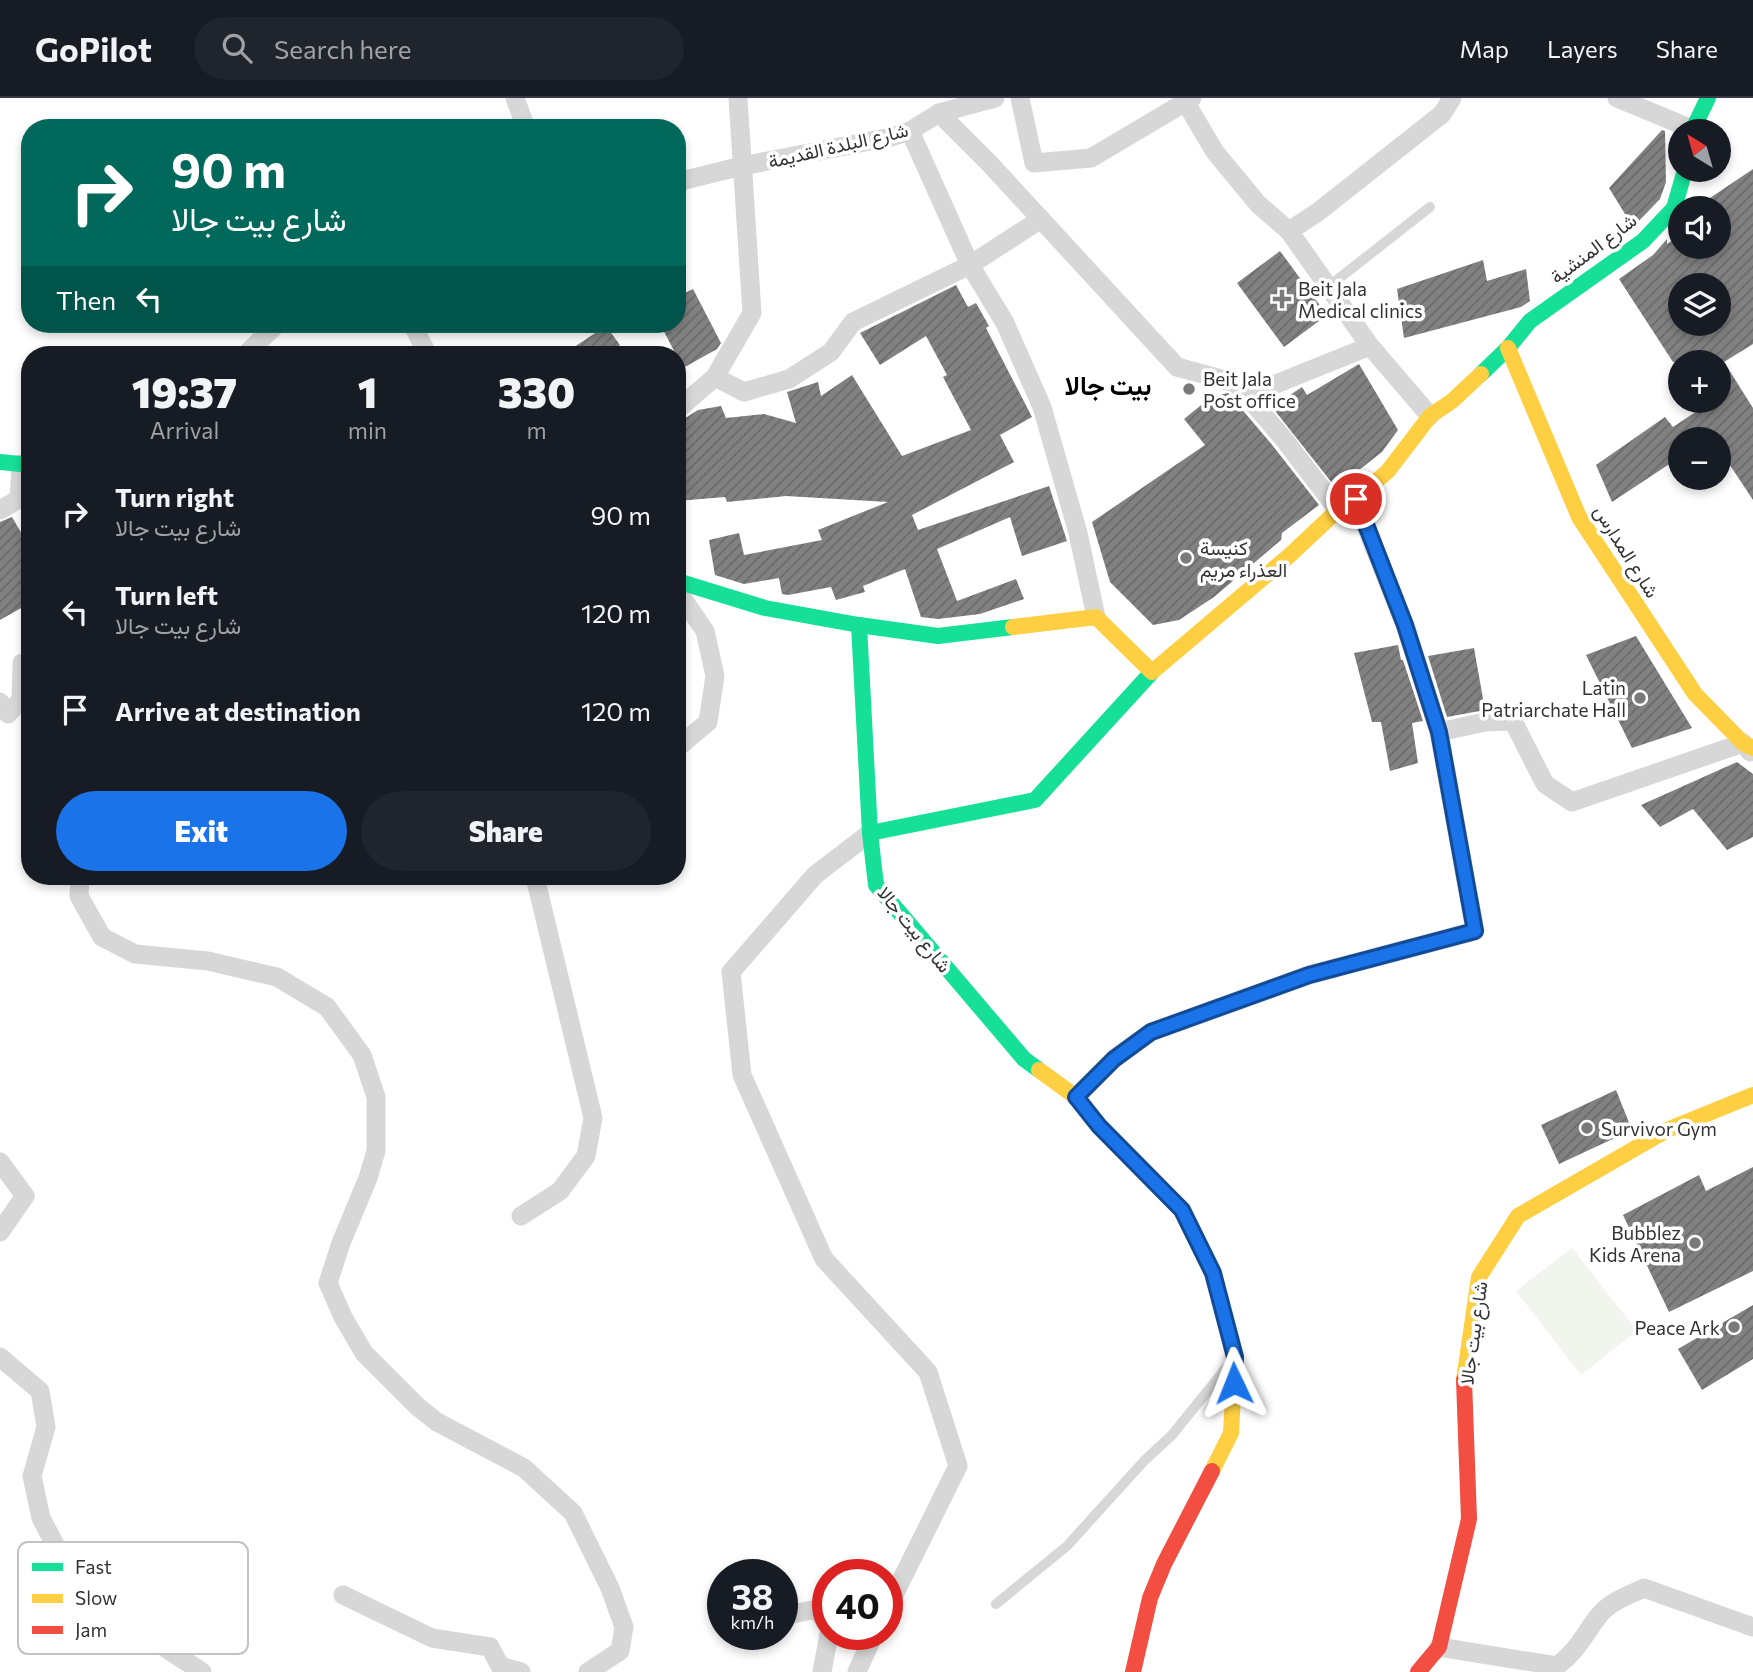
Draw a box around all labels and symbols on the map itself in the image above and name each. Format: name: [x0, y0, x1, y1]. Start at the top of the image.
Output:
street label: شارع البلدة القديمة: [766, 118, 911, 174]
north arrow: [1668, 119, 1731, 182]
street label: شارع المنشية: [1545, 208, 1642, 289]
place label: Beit Jala Medical clinics: [1298, 277, 1423, 322]
marker: Beit Jala Medical clinics: [1272, 289, 1292, 309]
place label: Beit Jala Post office: [1203, 367, 1296, 412]
district label: بيت جالا: [1065, 369, 1151, 401]
marker: Beit Jala Post office: [1181, 381, 1197, 397]
pin: [1326, 469, 1386, 529]
street label: شارع المدارس: [1588, 501, 1664, 603]
place label: كنيسة العذراء مريم: [1200, 536, 1287, 583]
marker: كنيسة العذراء مريم: [1178, 550, 1194, 566]
place label: Latin Patriarchate Hall: [1481, 676, 1626, 721]
marker: Latin Patriarchate Hall: [1632, 690, 1648, 706]
street label: شارع بيت جالا: [872, 881, 957, 978]
place label: Survivor Gym: [1601, 1117, 1717, 1140]
marker: Survivor Gym: [1579, 1120, 1595, 1136]
place label: Bubblez Kids Arena: [1589, 1221, 1681, 1266]
marker: Bubblez Kids Arena: [1687, 1235, 1703, 1251]
street label: شارع بيت جالا: [1454, 1280, 1494, 1386]
place label: Peace Ark: [1634, 1316, 1720, 1339]
marker: Peace Ark: [1726, 1319, 1742, 1335]
position arrow: [1197, 1346, 1271, 1420]
legend: [18, 1542, 248, 1654]
text: Fast: [75, 1555, 112, 1578]
speed limit sign: 40: [812, 1559, 903, 1650]
text: Slow: [75, 1586, 117, 1609]
text: Jam: [75, 1618, 107, 1641]

